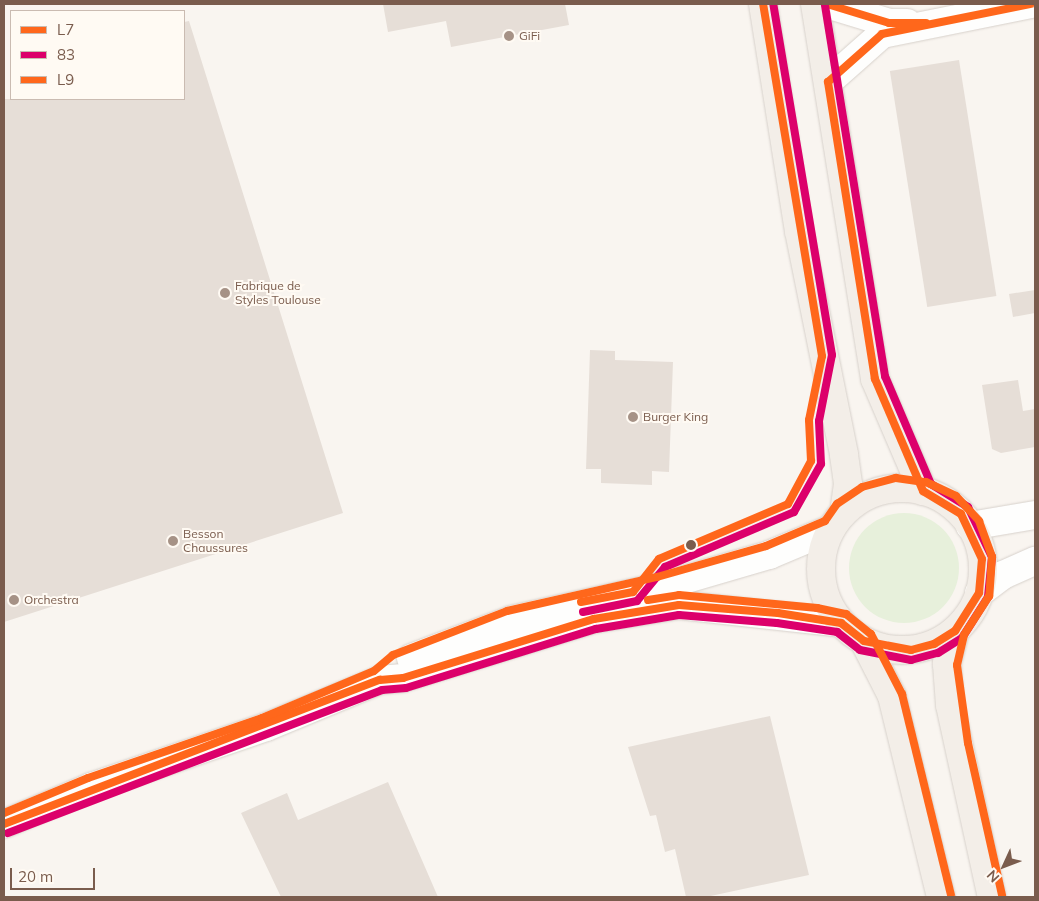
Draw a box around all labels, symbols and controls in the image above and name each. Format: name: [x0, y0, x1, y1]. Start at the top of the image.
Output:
legend: [10, 10, 185, 100]
text: L7: [57, 20, 74, 39]
place label: GiFi: [519, 29, 540, 43]
marker: GiFi: [503, 30, 515, 42]
text: 83: [57, 45, 75, 64]
text: L9: [57, 70, 74, 89]
place label: Fabrique de Styles Toulouse: [235, 279, 321, 307]
marker: Fabrique de Styles Toulouse: [219, 287, 231, 299]
place label: Burger King: [643, 410, 708, 424]
marker: Burger King: [627, 411, 639, 423]
place label: Besson Chaussures: [183, 527, 248, 555]
marker: Besson Chaussures: [167, 535, 179, 547]
unlabelled marker: [686, 540, 696, 550]
place label: Orchestra: [24, 593, 79, 607]
marker: Orchestra: [8, 594, 20, 606]
north arrow: [979, 841, 1029, 891]
scale bar: [12, 858, 98, 890]
text: N: [983, 866, 1003, 886]
text: 20 m: [18, 867, 53, 886]

